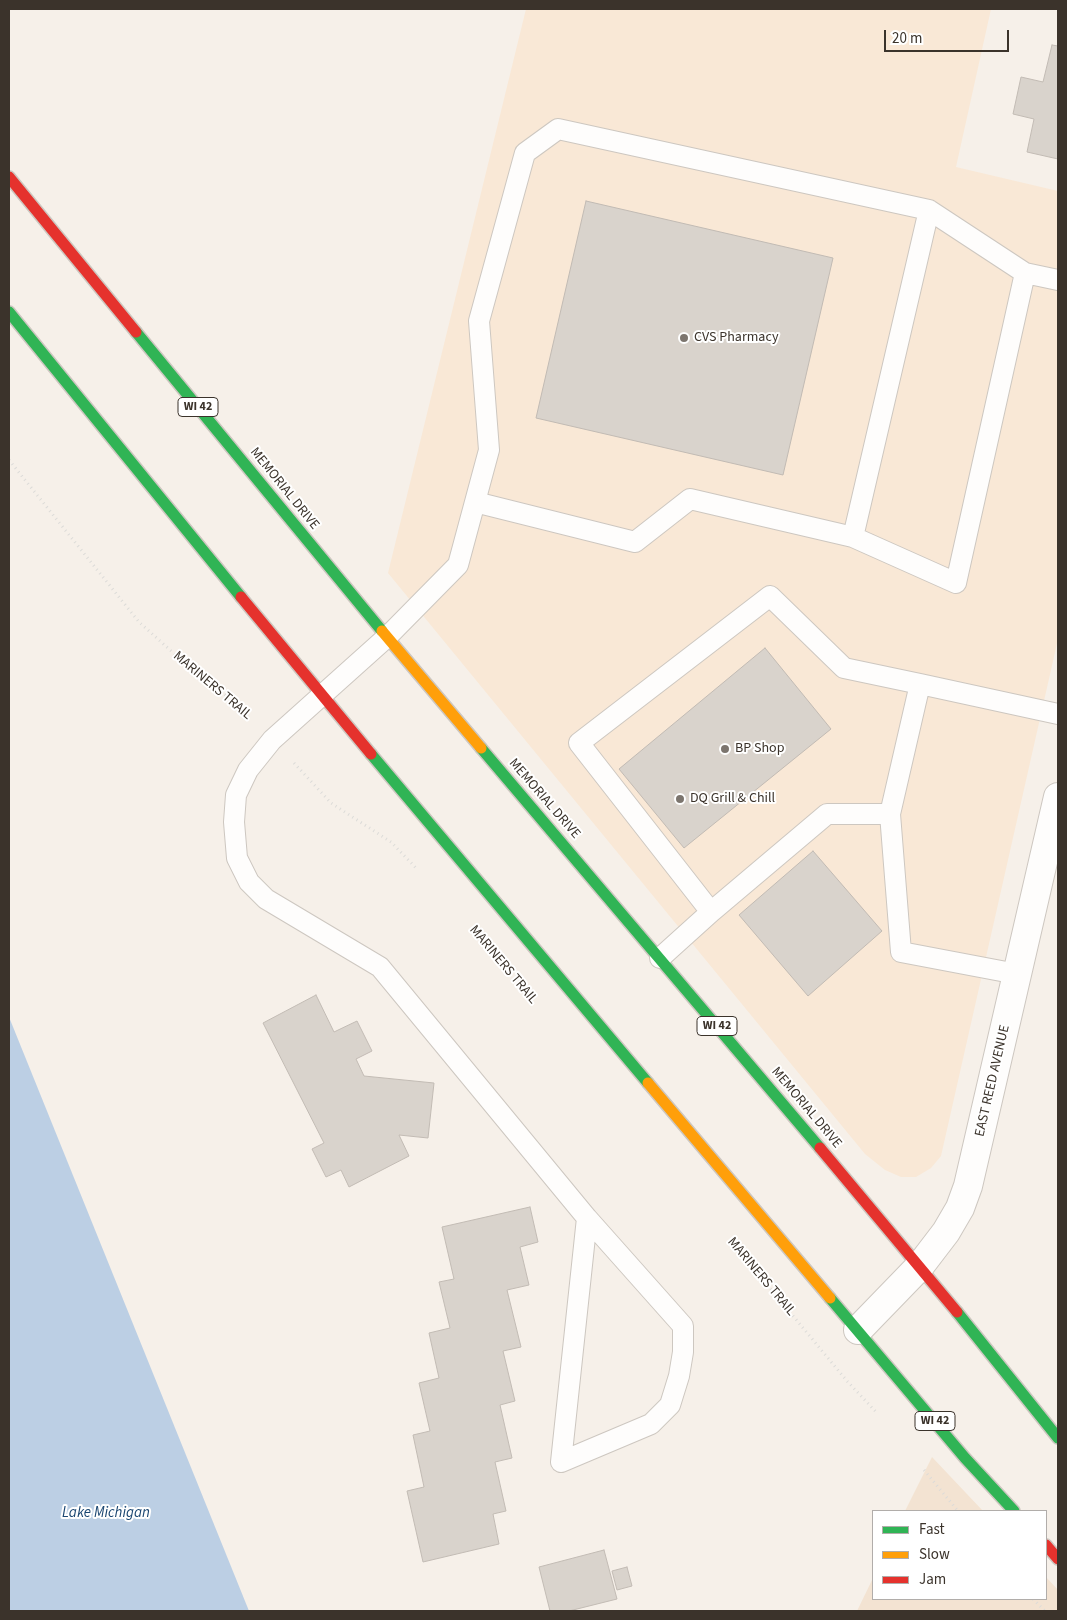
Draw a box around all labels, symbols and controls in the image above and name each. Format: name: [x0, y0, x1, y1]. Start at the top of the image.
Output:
scale bar: [887, 20, 1012, 52]
text: 20 m: [892, 28, 922, 49]
place label: CVS Pharmacy: [694, 330, 778, 346]
marker: CVS Pharmacy: [678, 332, 690, 344]
road number: WI 42: [178, 398, 218, 417]
street label: MEMORIAL DRIVE: [246, 445, 322, 533]
street label: MARINERS TRAIL: [169, 648, 255, 724]
place label: BP Shop: [735, 741, 784, 757]
marker: BP Shop: [719, 743, 731, 755]
street label: MEMORIAL DRIVE: [505, 755, 583, 843]
place label: DQ Grill & Chill: [690, 791, 775, 807]
marker: DQ Grill & Chill: [674, 793, 686, 805]
street label: MARINERS TRAIL: [465, 922, 541, 1008]
road number: WI 42: [697, 1016, 737, 1036]
street label: EAST REED AVENUE: [972, 1024, 1014, 1138]
street label: MEMORIAL DRIVE: [767, 1064, 845, 1152]
street label: MARINERS TRAIL: [723, 1234, 799, 1320]
road number: WI 42: [915, 1412, 955, 1430]
water label: Lake Michigan: [62, 1505, 150, 1523]
legend: [872, 1510, 1047, 1600]
text: Fast: [919, 1519, 945, 1540]
text: Slow: [919, 1544, 950, 1565]
text: Jam: [919, 1569, 946, 1590]

